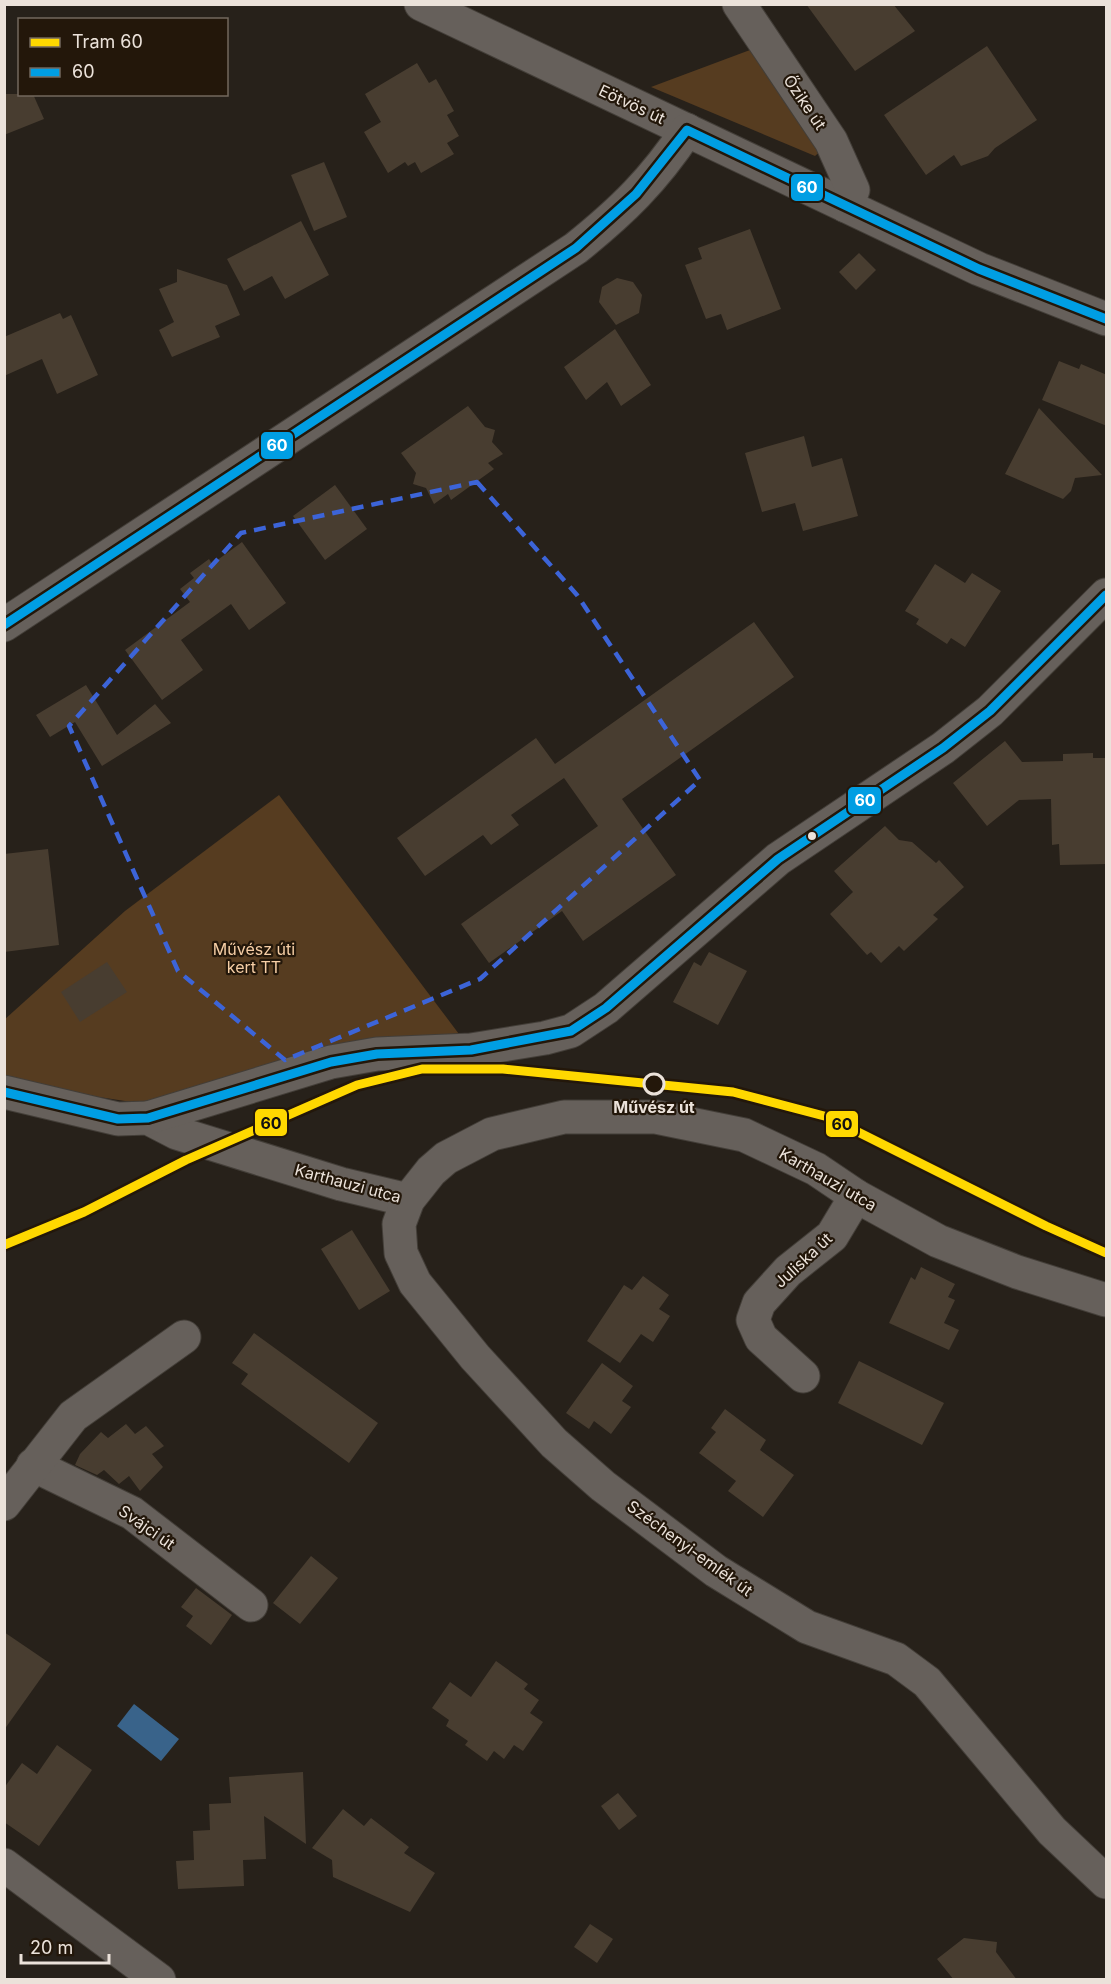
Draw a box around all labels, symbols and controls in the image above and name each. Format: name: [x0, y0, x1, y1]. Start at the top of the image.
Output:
legend: [18, 18, 228, 96]
text: Tram 60: [72, 31, 143, 52]
text: 60: [72, 61, 95, 82]
street label: Őzike út: [779, 71, 831, 133]
street label: Eötvös út: [596, 80, 668, 128]
line badge: 60: [790, 173, 824, 202]
text: 60: [796, 177, 818, 197]
line badge: 60: [260, 431, 294, 460]
text: 60: [266, 435, 288, 455]
line badge: 60: [847, 786, 882, 815]
text: 60: [854, 790, 876, 810]
unlabelled marker: [806, 830, 818, 842]
park label: Művész úti kert TT: [213, 939, 295, 977]
marker: Művész út: [643, 1073, 665, 1095]
place label: Művész út: [613, 1097, 695, 1117]
line badge: 60: [254, 1108, 288, 1137]
line badge: 60: [825, 1110, 859, 1138]
text: 60: [260, 1113, 282, 1133]
text: 60: [831, 1114, 853, 1134]
street label: Karthauzi utca: [776, 1143, 880, 1215]
street label: Karthauzi utca: [293, 1159, 403, 1207]
street label: Juliska út: [770, 1228, 836, 1292]
street label: Széchenyi-emlék út: [623, 1496, 757, 1600]
street label: Svájci út: [115, 1500, 179, 1554]
scale bar: [21, 1927, 110, 1965]
text: 20 m: [30, 1937, 73, 1958]

